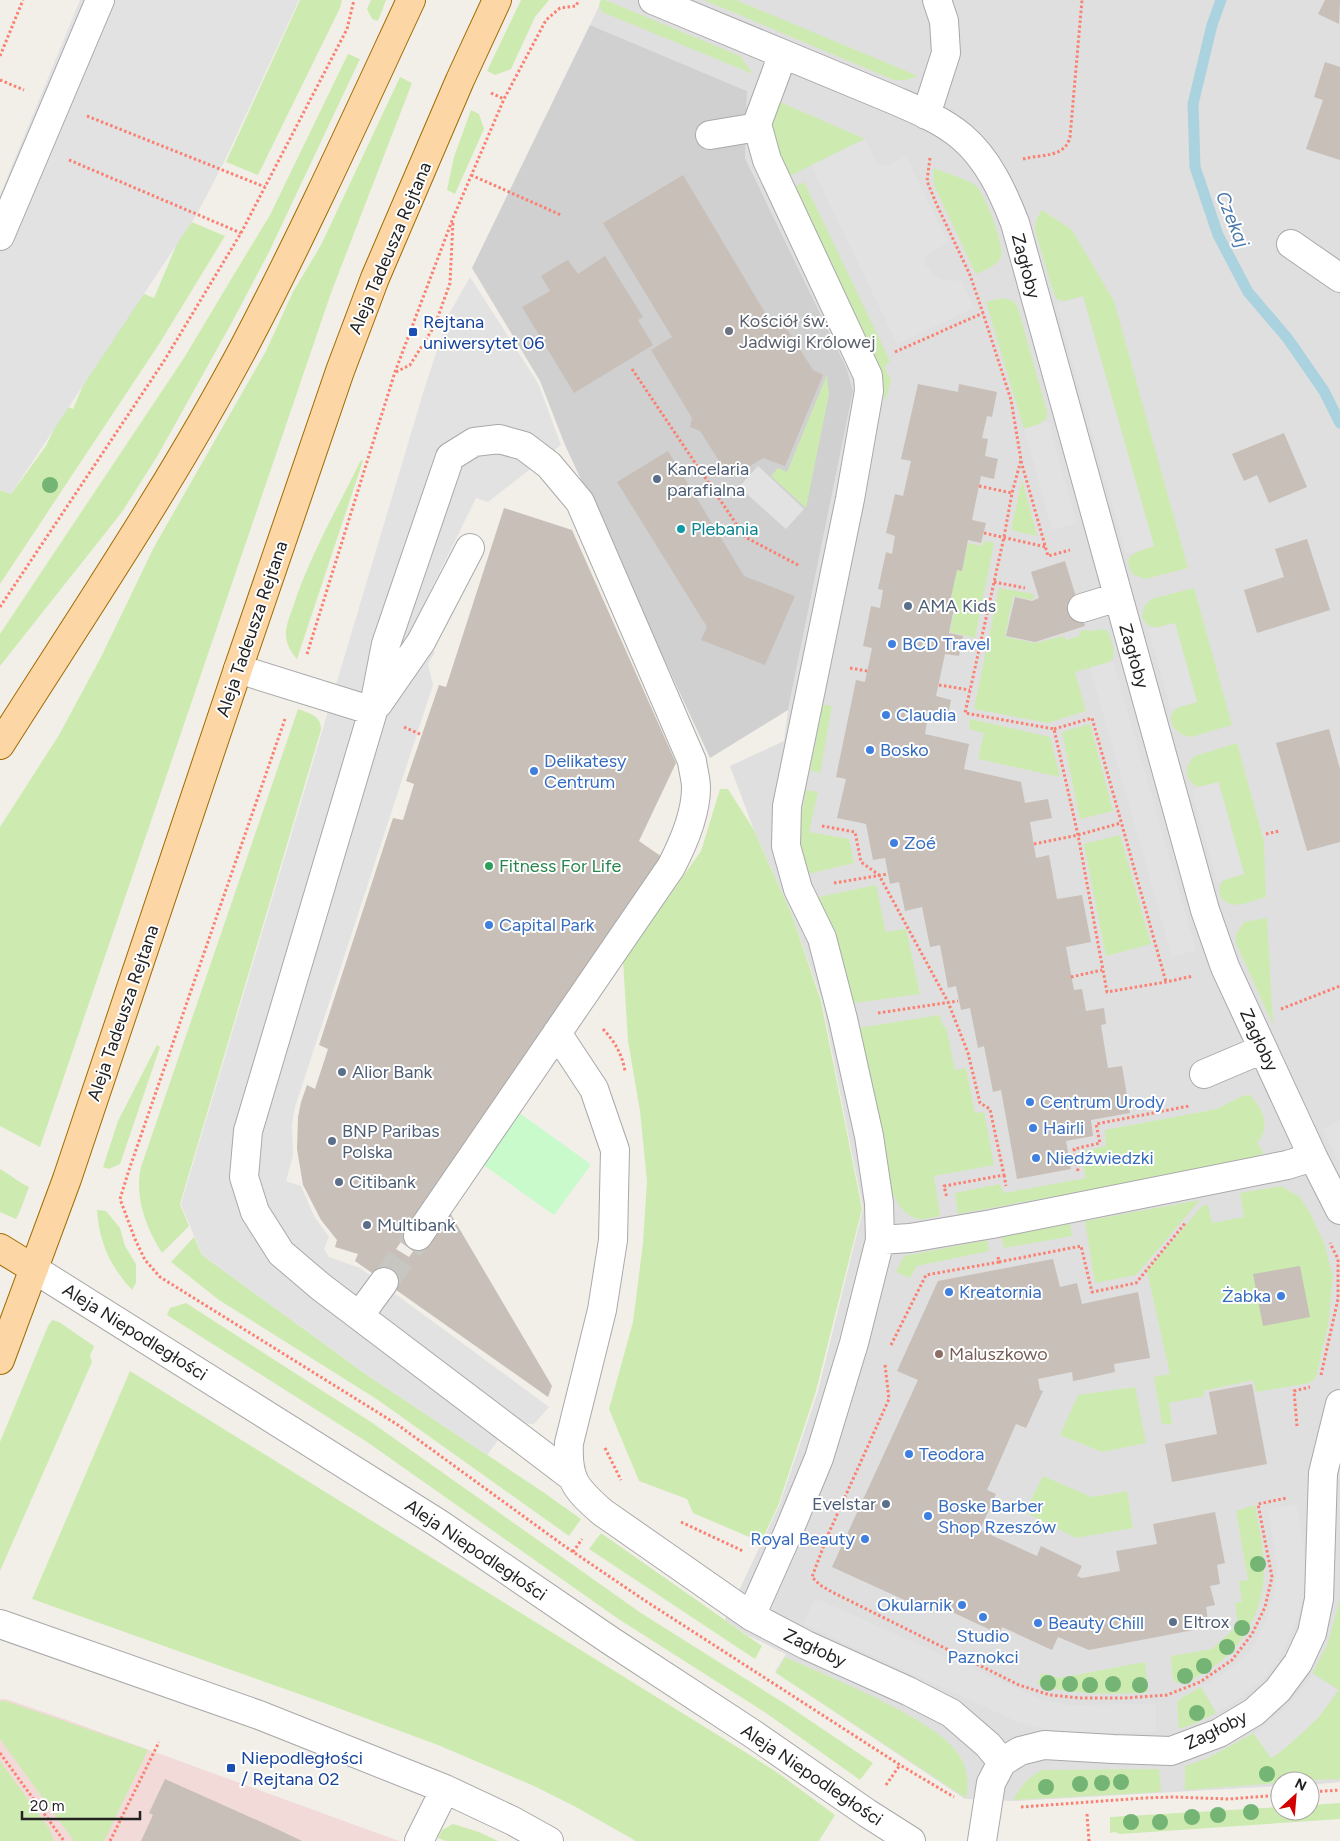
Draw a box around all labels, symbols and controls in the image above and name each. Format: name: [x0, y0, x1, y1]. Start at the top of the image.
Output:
street label: Aleja Tadeusza Rejtana: [344, 159, 436, 337]
water label: Czekaj: [1211, 188, 1255, 252]
street label: Zagłoby: [1007, 231, 1045, 302]
place label: Kościół św. Jadwigi Królowej: [739, 310, 876, 353]
place label: Rejtana uniwersytet 06: [423, 311, 545, 354]
marker: Kościół św. Jadwigi Królowej: [723, 325, 735, 337]
marker: Rejtana uniwersytet 06: [407, 326, 419, 338]
place label: Kancelaria parafialna: [667, 458, 749, 501]
marker: Kancelaria parafialna: [651, 473, 663, 485]
place label: Plebania: [691, 518, 758, 540]
marker: Plebania: [675, 523, 687, 535]
street label: Aleja Tadeusza Rejtana: [212, 538, 292, 720]
place label: AMA Kids: [918, 595, 996, 617]
marker: AMA Kids: [902, 600, 914, 612]
street label: Zagłoby: [1114, 621, 1154, 692]
place label: BCD Travel: [902, 633, 990, 655]
marker: BCD Travel: [886, 638, 898, 650]
place label: Claudia: [896, 704, 956, 726]
marker: Claudia: [880, 709, 892, 721]
place label: Bosko: [880, 739, 929, 761]
marker: Bosko: [864, 744, 876, 756]
place label: Delikatesy Centrum: [544, 750, 627, 793]
marker: Delikatesy Centrum: [528, 765, 540, 777]
place label: Zoé: [904, 832, 936, 854]
marker: Zoé: [888, 837, 900, 849]
place label: Fitness For Life: [499, 855, 622, 877]
marker: Fitness For Life: [483, 860, 495, 872]
place label: Capital Park: [499, 914, 595, 936]
marker: Capital Park: [483, 919, 495, 931]
street label: Aleja Tadeusza Rejtana: [83, 922, 163, 1104]
street label: Zagłoby: [1235, 1005, 1283, 1075]
place label: Alior Bank: [352, 1061, 433, 1083]
marker: Alior Bank: [336, 1066, 348, 1078]
place label: Centrum Urody: [1040, 1091, 1165, 1113]
marker: Centrum Urody: [1024, 1096, 1036, 1108]
place label: Hairli: [1043, 1117, 1084, 1139]
place label: BNP Paribas Polska: [342, 1120, 440, 1163]
marker: Hairli: [1027, 1122, 1039, 1134]
marker: BNP Paribas Polska: [326, 1135, 338, 1147]
place label: Niedźwiedzki: [1046, 1147, 1154, 1169]
marker: Niedźwiedzki: [1030, 1152, 1042, 1164]
place label: Citibank: [349, 1171, 416, 1193]
marker: Citibank: [333, 1176, 345, 1188]
place label: Multibank: [377, 1214, 456, 1236]
marker: Multibank: [361, 1219, 373, 1231]
street label: Aleja Niepodległości: [59, 1279, 211, 1385]
place label: Kreatornia: [959, 1281, 1042, 1303]
place label: Żabka: [1222, 1285, 1271, 1307]
marker: Kreatornia: [943, 1286, 955, 1298]
marker: Żabka: [1275, 1290, 1287, 1302]
place label: Maluszkowo: [949, 1343, 1048, 1365]
marker: Maluszkowo: [933, 1348, 945, 1360]
place label: Teodora: [919, 1443, 984, 1465]
marker: Teodora: [903, 1448, 915, 1460]
place label: Evelstar: [812, 1493, 876, 1515]
street label: Aleja Niepodległości: [401, 1494, 551, 1606]
place label: Boske Barber Shop Rzeszów: [938, 1495, 1056, 1538]
marker: Evelstar: [880, 1498, 892, 1510]
marker: Boske Barber Shop Rzeszów: [922, 1510, 934, 1522]
place label: Royal Beauty: [750, 1528, 856, 1550]
marker: Royal Beauty: [859, 1533, 871, 1545]
place label: Okularnik: [877, 1594, 952, 1616]
marker: Okularnik: [956, 1599, 968, 1611]
marker: Studio Paznokci: [977, 1611, 989, 1623]
place label: Eltrox: [1183, 1611, 1230, 1633]
place label: Beauty Chill: [1048, 1612, 1144, 1634]
marker: Eltrox: [1167, 1616, 1179, 1628]
marker: Beauty Chill: [1032, 1617, 1044, 1629]
street label: Zagłoby: [780, 1624, 850, 1672]
place label: Studio Paznokci: [947, 1625, 1019, 1668]
street label: Zagłoby: [1181, 1705, 1251, 1754]
street label: Aleja Niepodległości: [737, 1719, 887, 1831]
place label: Niepodległości / Rejtana 02: [241, 1747, 363, 1790]
marker: Niepodległości / Rejtana 02: [225, 1762, 237, 1774]
north arrow: [1270, 1771, 1320, 1821]
text: N: [1292, 1775, 1309, 1795]
scale bar: [22, 1788, 140, 1820]
text: 20 m: [30, 1797, 64, 1815]

